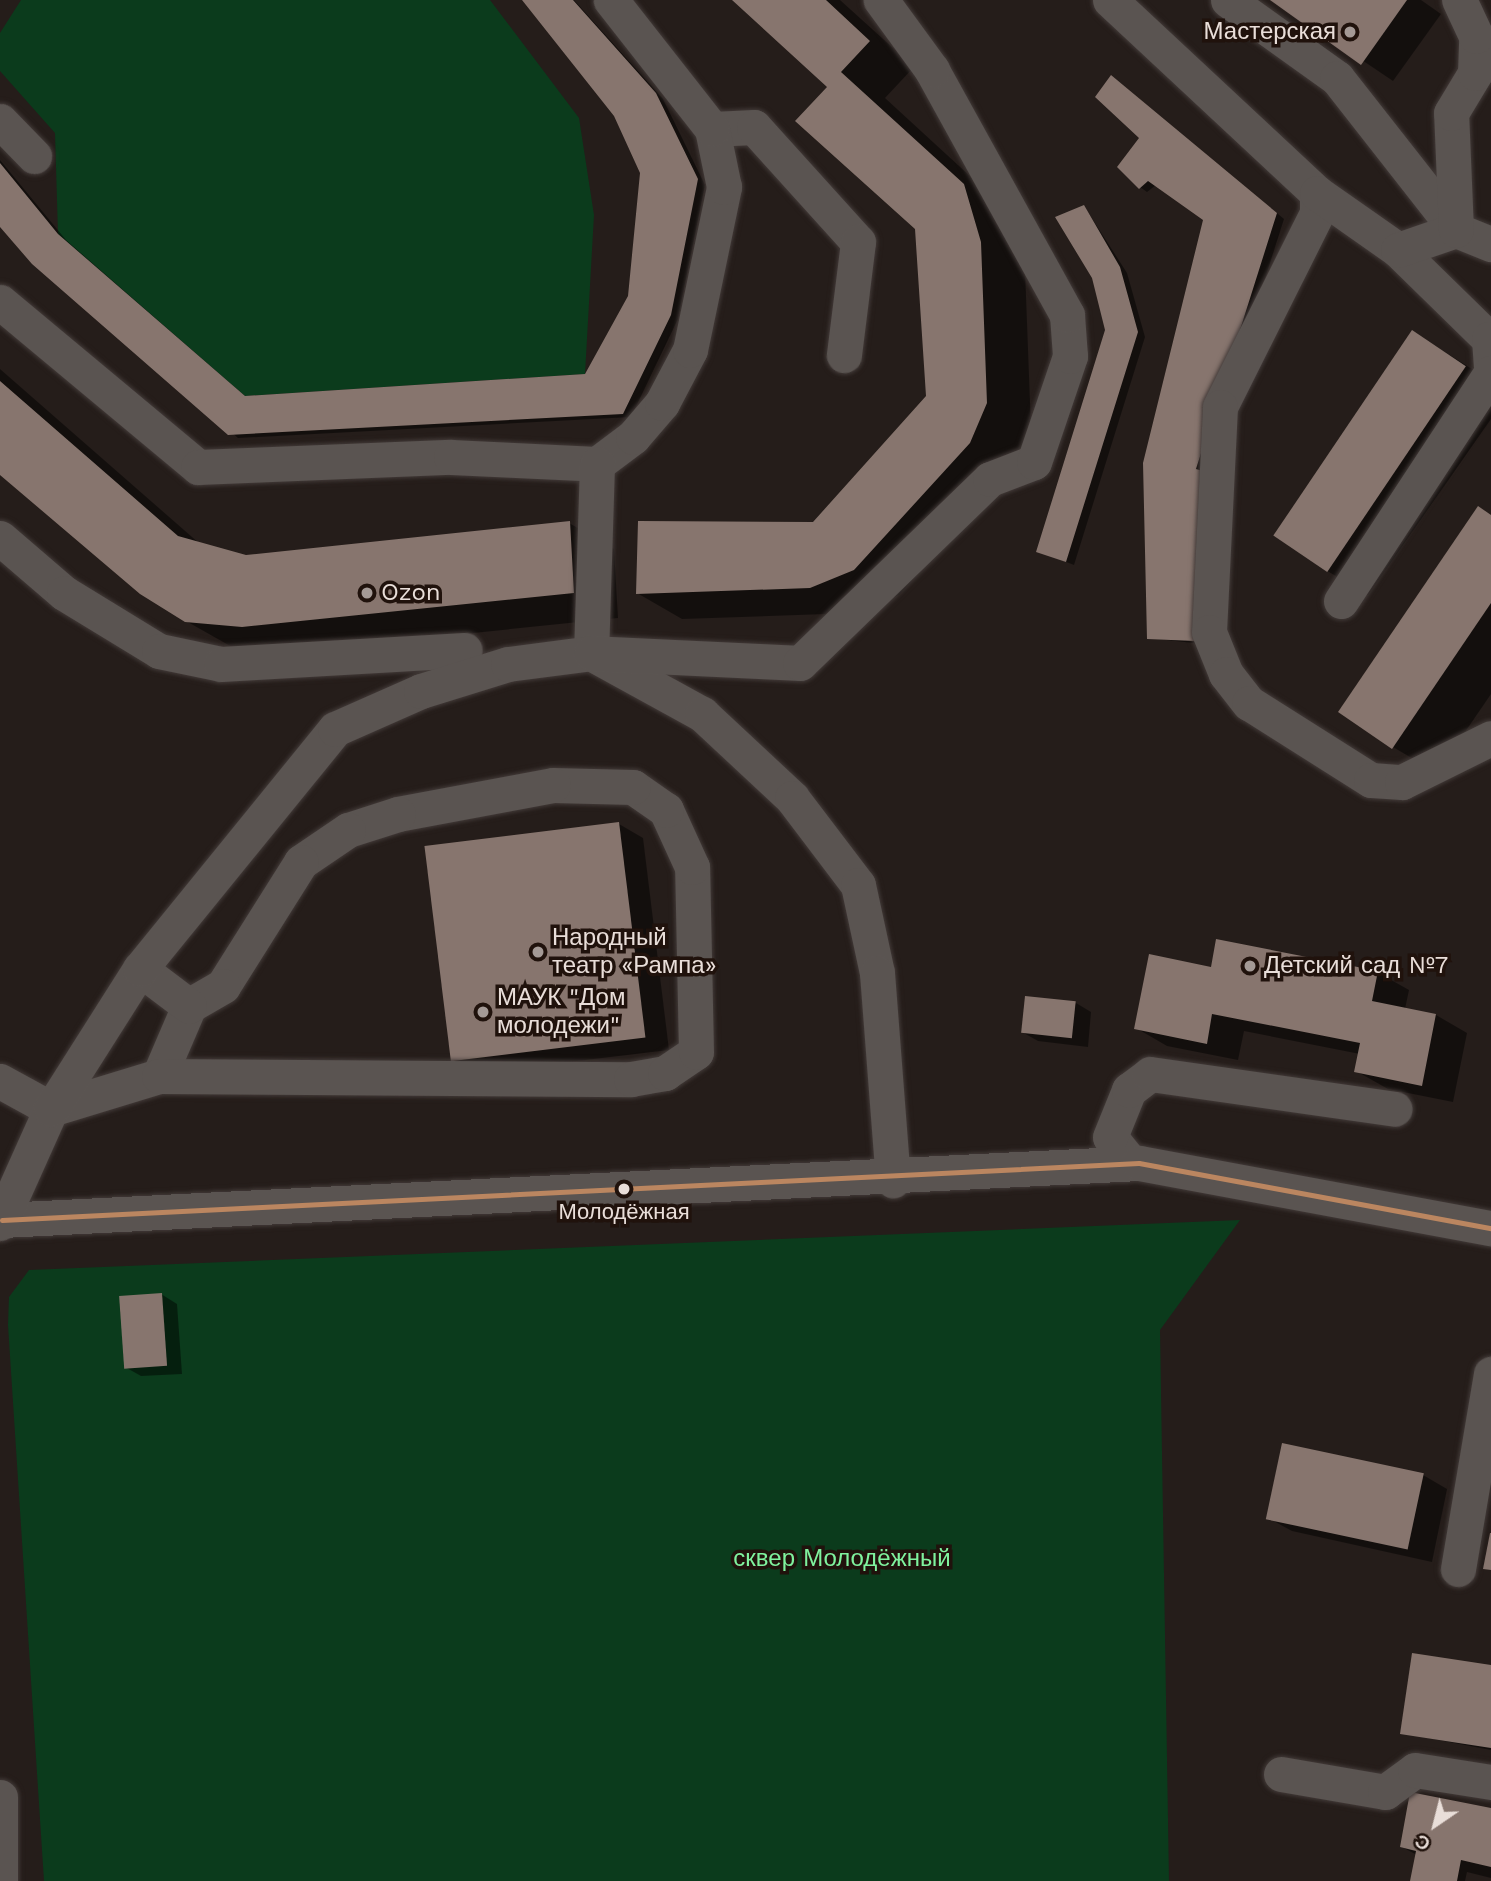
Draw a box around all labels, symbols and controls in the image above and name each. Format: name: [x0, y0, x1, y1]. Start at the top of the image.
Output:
place label: Мастерская: [1204, 18, 1336, 46]
marker: Мастерская: [1342, 24, 1358, 40]
place label: Ozon: [381, 579, 441, 607]
marker: Ozon: [359, 585, 375, 601]
place label: Народный театр «Рампа»: [552, 924, 716, 980]
marker: Народный театр «Рампа»: [530, 944, 546, 960]
place label: Детский сад №7: [1264, 952, 1448, 980]
marker: Детский сад №7: [1242, 958, 1258, 974]
place label: МАУК "Дом молодежи": [497, 984, 625, 1040]
marker: МАУК "Дом молодежи": [475, 1004, 491, 1020]
marker: Молодёжная: [617, 1182, 631, 1196]
place label: Молодёжная: [558, 1199, 690, 1225]
park label: сквер Молодёжный: [733, 1545, 951, 1573]
north arrow: [1400, 1790, 1470, 1860]
text: С: [1410, 1829, 1435, 1856]

